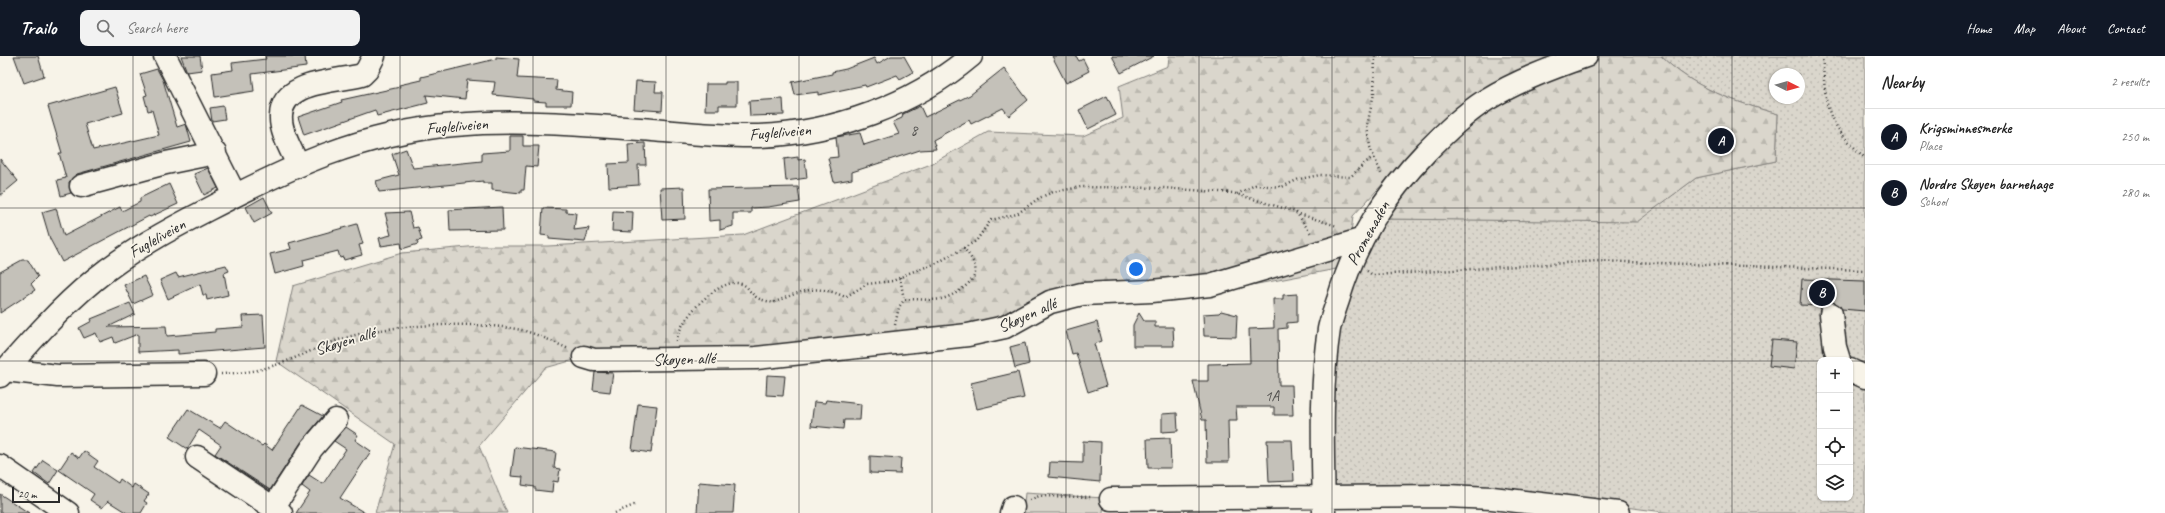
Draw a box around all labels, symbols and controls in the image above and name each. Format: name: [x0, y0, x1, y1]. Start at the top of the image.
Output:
search box: [80, 10, 360, 46]
text: Trailo: [20, 16, 56, 40]
icon: search: [94, 17, 116, 39]
text: Search here: [126, 19, 188, 38]
text: Home: [1966, 20, 1992, 37]
text: Map: [2014, 20, 2035, 37]
text: About: [2057, 20, 2085, 37]
text: Contact: [2107, 20, 2145, 37]
north arrow: [1769, 68, 1805, 104]
text: Nearby: [1881, 72, 1924, 93]
text: 2 results: [2111, 74, 2149, 90]
street label: Fugleliveien: [425, 113, 489, 139]
street label: Fugleliveien: [748, 119, 812, 145]
text: Krigsminnesmerke: [1919, 119, 2011, 138]
house number: 8: [911, 121, 919, 140]
pin: A: [1708, 126, 1734, 156]
text: A: [1891, 129, 1897, 145]
text: 250 m: [2121, 129, 2149, 145]
text: Place: [1919, 138, 1942, 154]
text: Nordre Skøyen barnehage: [1919, 175, 2053, 194]
text: B: [1891, 185, 1897, 201]
text: 280 m: [2121, 185, 2149, 201]
text: School: [1919, 194, 1947, 210]
street label: Promenaden: [1342, 197, 1394, 269]
street label: Fugleliveien: [125, 213, 189, 263]
your location: [1126, 259, 1146, 279]
pin: B: [1809, 278, 1835, 308]
street label: Skøyen allé: [994, 292, 1062, 337]
street label: Skøyen allé: [312, 321, 380, 360]
street label: Skøyen allé: [653, 347, 718, 371]
map controls: [1817, 357, 1853, 501]
button: +: [1817, 357, 1853, 393]
house number: 1A: [1265, 387, 1281, 406]
button: −: [1817, 393, 1853, 429]
button: locate: [1817, 429, 1853, 465]
button: layers: [1817, 465, 1853, 501]
scale bar: [12, 485, 60, 504]
text: 20 m: [18, 487, 37, 501]

